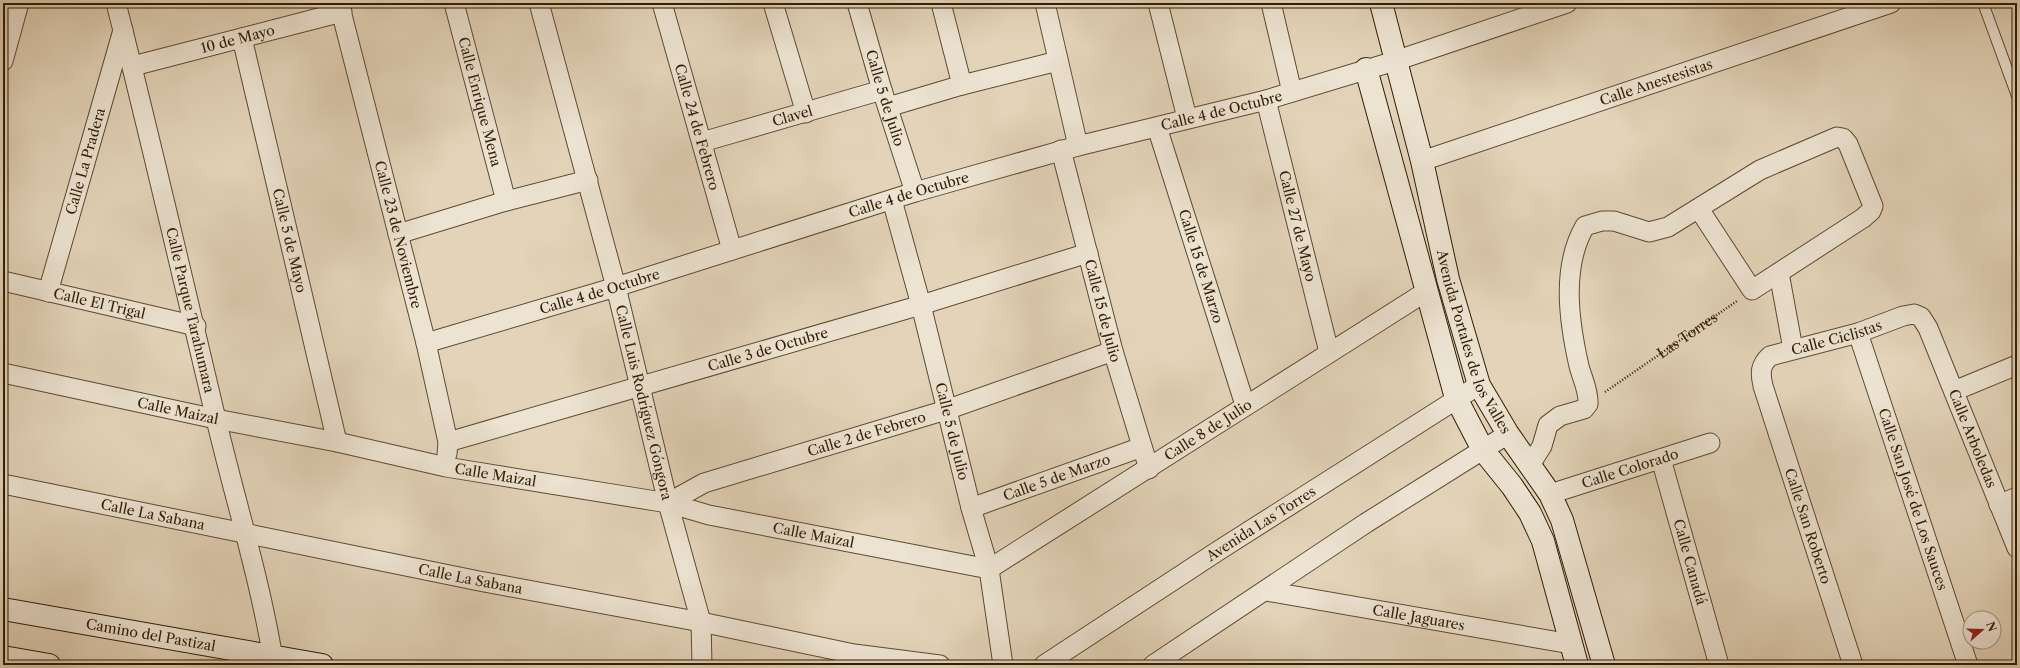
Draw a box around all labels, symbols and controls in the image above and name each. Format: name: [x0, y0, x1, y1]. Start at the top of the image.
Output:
street label: 10 de Mayo: [199, 21, 276, 57]
street label: Calle Enrique Mena: [454, 35, 506, 169]
street label: Calle 5 de Julio: [862, 48, 909, 148]
street label: Calle Anestesistas: [1597, 55, 1715, 110]
street label: Calle 24 de Febrero: [671, 62, 724, 192]
street label: Calle 4 de Octubre: [1159, 87, 1285, 134]
street label: Clavel: [770, 102, 815, 130]
street label: Calle La Pradera: [62, 105, 109, 217]
street label: Calle 23 de Noviembre: [371, 159, 426, 310]
street label: Calle 4 de Octubre: [846, 168, 971, 222]
street label: Calle 27 de Mayo: [1275, 169, 1320, 284]
street label: Calle 5 de Mayo: [269, 187, 311, 294]
street label: Calle 15 de Marzo: [1175, 207, 1228, 325]
street label: Calle Parque Tarahumara: [162, 226, 219, 395]
street label: Avenida Portales de los Valles: [1433, 247, 1515, 437]
street label: Calle 15 de Julio: [1081, 257, 1125, 364]
street label: Calle 4 de Octubre: [537, 265, 662, 318]
street label: Calle El Trigal: [52, 284, 147, 323]
street label: Calle Luis Rodríguez Góngora: [612, 303, 676, 502]
street label: Las Torres: [1654, 308, 1721, 362]
street label: Calle Ciclistas: [1789, 316, 1884, 359]
street label: Calle 3 de Octubre: [706, 323, 830, 375]
street label: Calle 5 de Julio: [931, 381, 973, 482]
street label: Calle Arboledas: [1945, 386, 2001, 490]
street label: Calle Maizal: [136, 393, 220, 428]
street label: Calle 8 de Julio: [1161, 395, 1255, 465]
street label: Calle San José de Los Sauces: [1874, 406, 1952, 592]
street label: Calle 2 de Febrero: [805, 408, 928, 460]
street label: Calle Colorado: [1579, 445, 1681, 492]
street label: Calle 5 de Marzo: [1001, 450, 1113, 505]
street label: Calle Maizal: [453, 460, 538, 491]
street label: Calle San Roberto: [1781, 466, 1835, 586]
street label: Avenida Las Torres: [1202, 482, 1319, 566]
street label: Calle La Sabana: [99, 495, 207, 534]
street label: Calle Canadá: [1669, 517, 1711, 608]
street label: Calle Maizal: [771, 519, 856, 552]
street label: Calle La Sabana: [417, 560, 525, 598]
street label: Calle Jaguares: [1371, 601, 1466, 634]
north arrow: [1962, 610, 2002, 650]
street label: Camino del Pastizal: [85, 615, 217, 655]
text: N: [1983, 620, 2000, 634]

